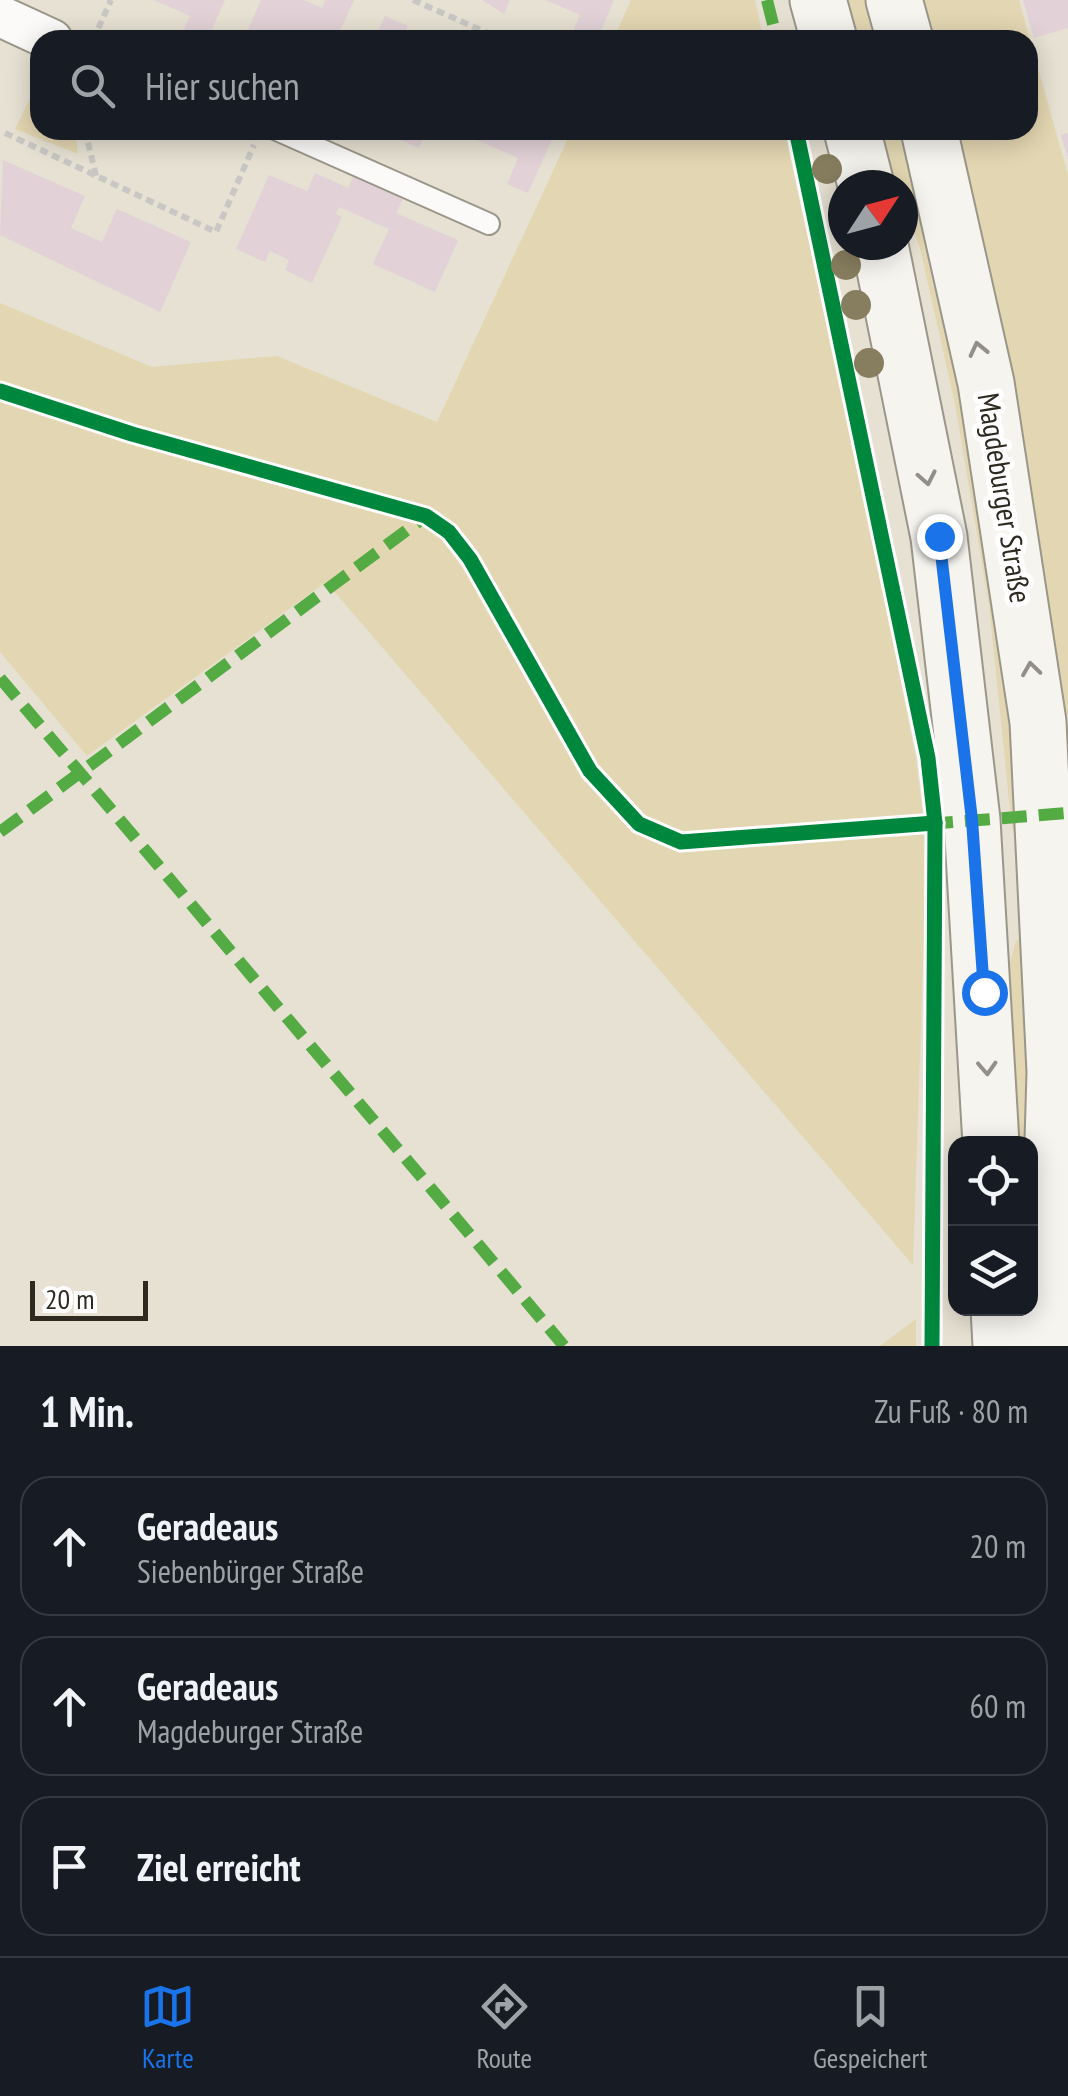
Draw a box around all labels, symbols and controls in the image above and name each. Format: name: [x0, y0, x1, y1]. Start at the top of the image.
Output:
search box: [30, 30, 1038, 140]
icon: search: [65, 58, 120, 113]
text: Hier suchen: [145, 61, 300, 110]
north arrow: [828, 170, 918, 260]
one-way arrow: [969, 341, 990, 358]
street label: Magdeburger Straße: [970, 390, 1041, 606]
one-way arrow: [916, 469, 937, 486]
route end: [917, 514, 963, 560]
one-way arrow: [1021, 661, 1042, 677]
route start: [962, 970, 1008, 1016]
one-way arrow: [976, 1060, 997, 1076]
map controls: [948, 1136, 1038, 1316]
button: locate: [948, 1136, 1038, 1226]
button: layers: [948, 1226, 1038, 1316]
scale bar: [30, 1276, 148, 1320]
text: 20 m: [45, 1280, 94, 1317]
text: 1 Min.: [40, 1384, 134, 1439]
text: Zu Fuß · 80 m: [874, 1390, 1028, 1432]
text: Geradeaus: [137, 1501, 278, 1550]
icon: ahead: [42, 1519, 97, 1574]
text: 20 m: [970, 1525, 1026, 1567]
text: Siebenbürger Straße: [137, 1550, 364, 1592]
text: Geradeaus: [137, 1661, 278, 1710]
icon: ahead: [42, 1679, 97, 1734]
text: 60 m: [970, 1685, 1026, 1727]
text: Magdeburger Straße: [137, 1710, 363, 1752]
icon: arrive: [42, 1839, 97, 1894]
text: Ziel erreicht: [137, 1842, 301, 1891]
tab: Karte: [140, 1979, 195, 2076]
tab: Route: [476, 1979, 532, 2076]
tab: Gespeichert: [813, 1979, 928, 2076]

